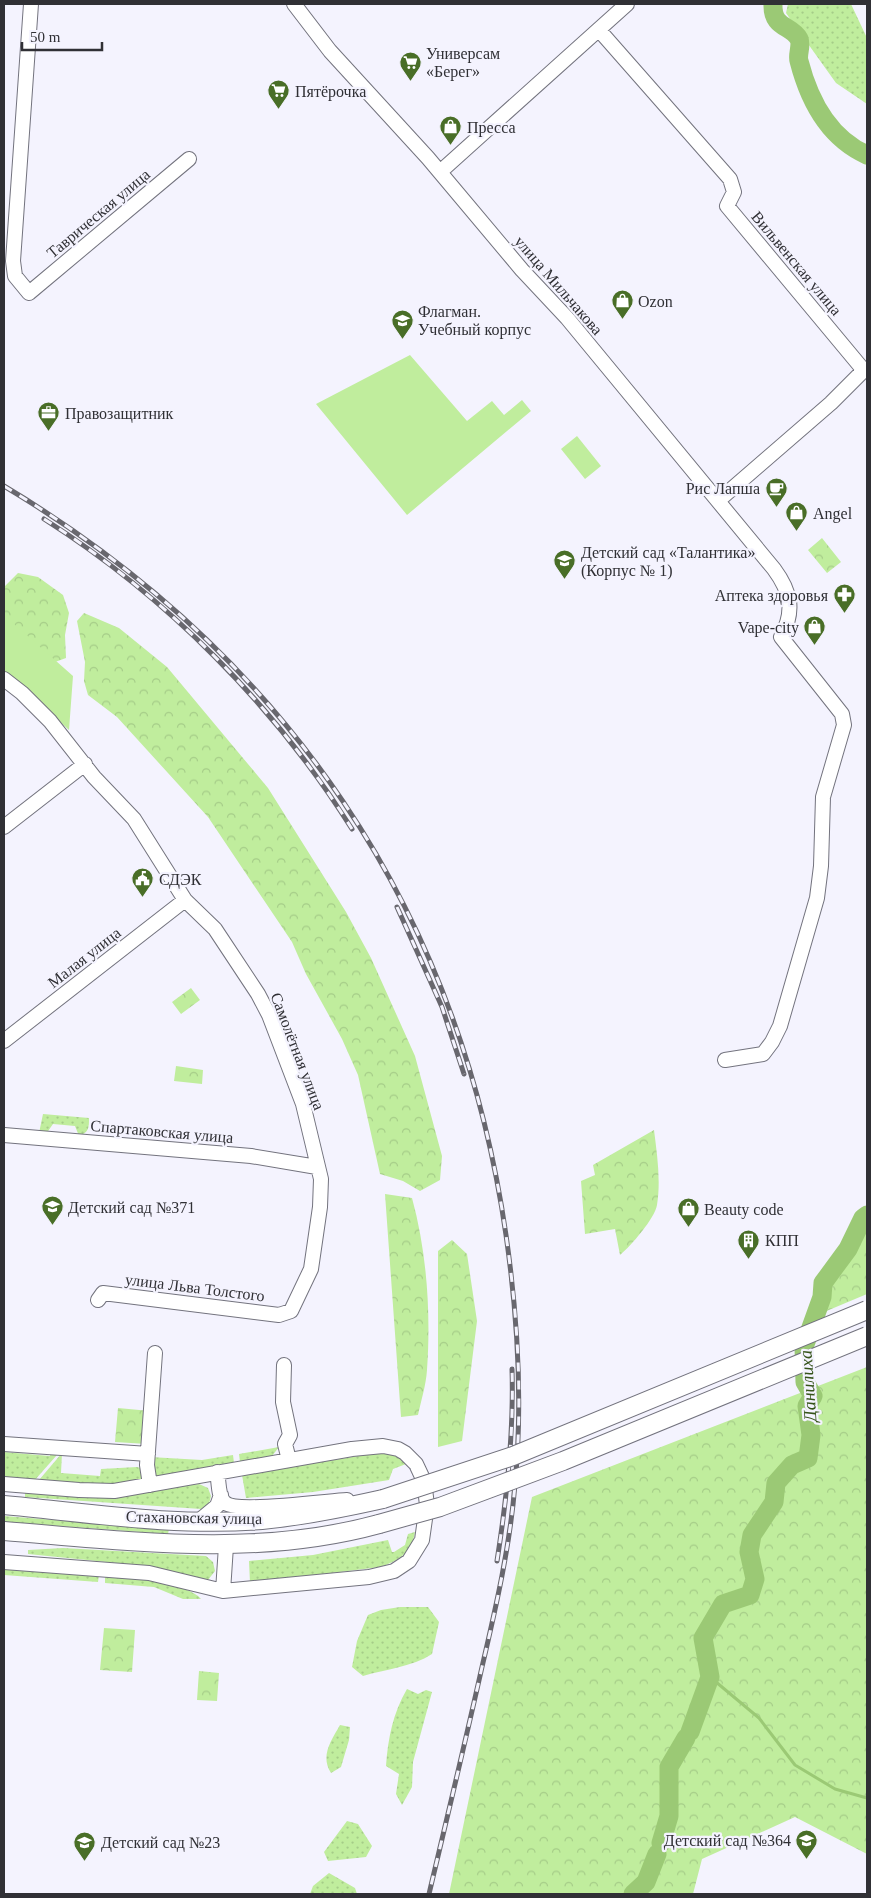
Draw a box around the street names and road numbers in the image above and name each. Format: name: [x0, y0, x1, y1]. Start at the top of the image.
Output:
street label: Таврическая улица: [44, 165, 154, 262]
street label: Вильвенская улица: [747, 208, 845, 319]
street label: улица Мильчакова: [510, 233, 606, 339]
street label: Малая улица: [45, 924, 125, 992]
street label: Самолётная улица: [266, 990, 328, 1113]
street label: Спартаковская улица: [90, 1117, 234, 1147]
street label: улица Льва Толстого: [124, 1270, 266, 1305]
street label: Стахановская улица: [126, 1508, 262, 1528]

